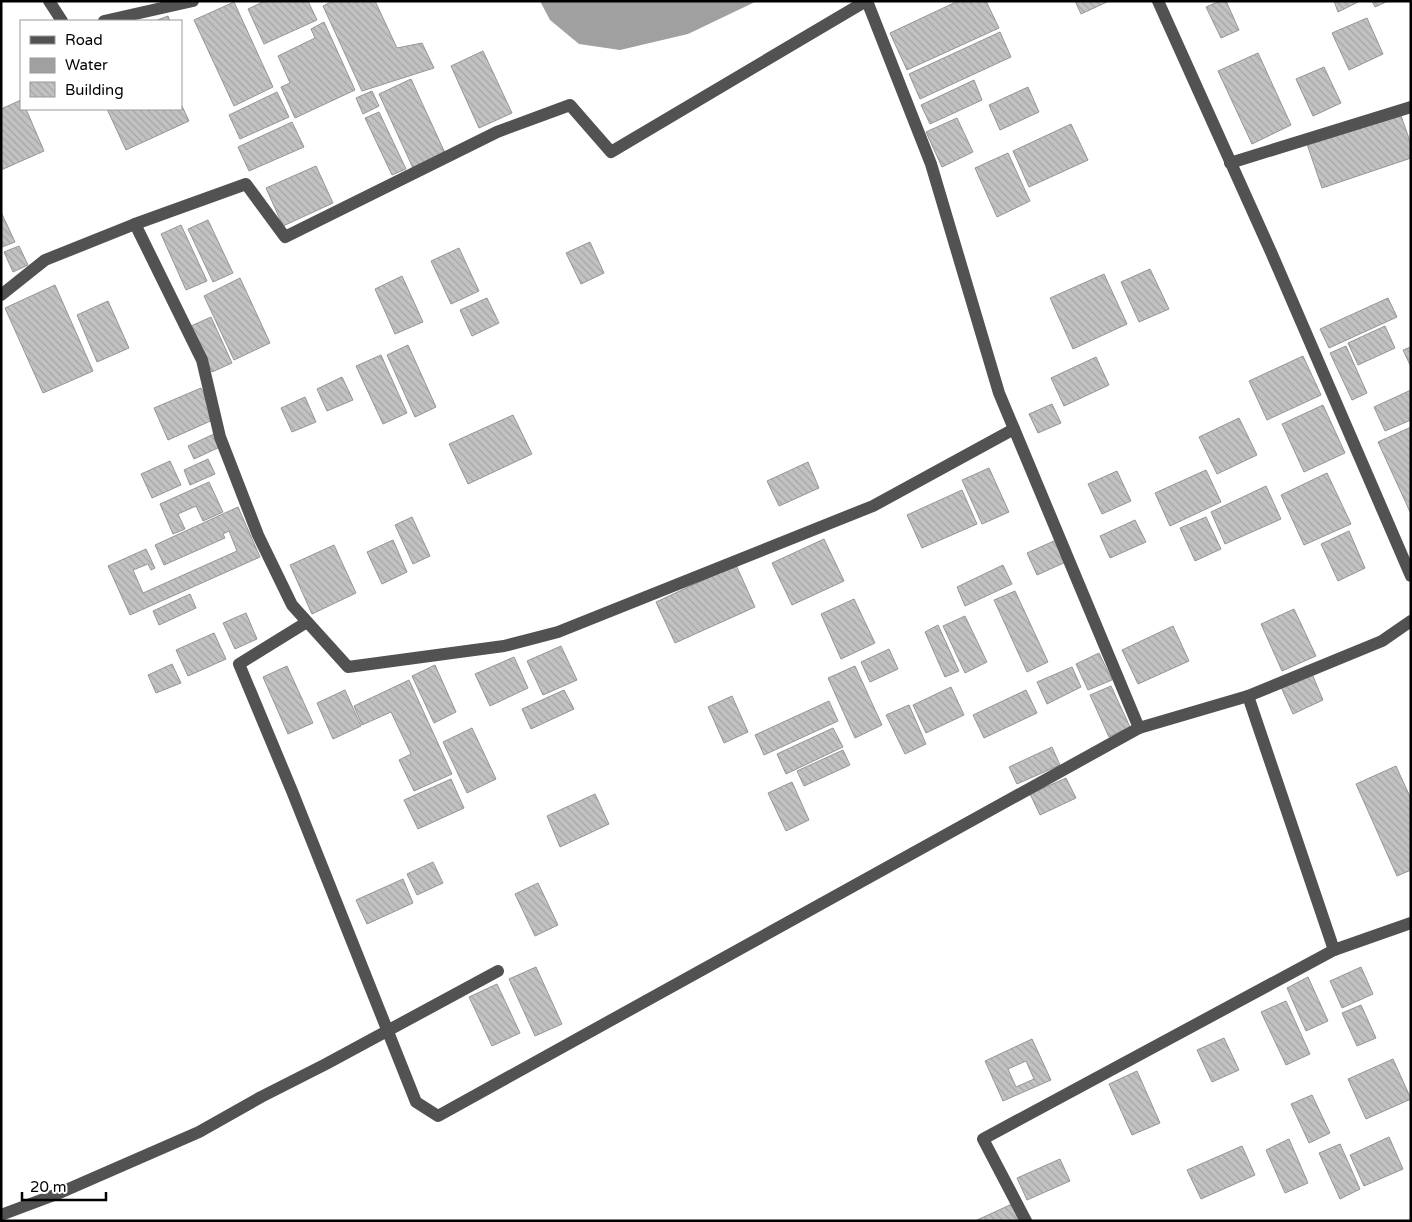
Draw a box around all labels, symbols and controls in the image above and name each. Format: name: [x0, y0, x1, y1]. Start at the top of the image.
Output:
legend: [20, 20, 182, 110]
text: Road: [65, 31, 103, 49]
text: Water: [65, 56, 108, 74]
text: Building: [65, 81, 124, 99]
scale bar: [22, 1170, 106, 1202]
text: 20 m: [30, 1178, 67, 1196]

